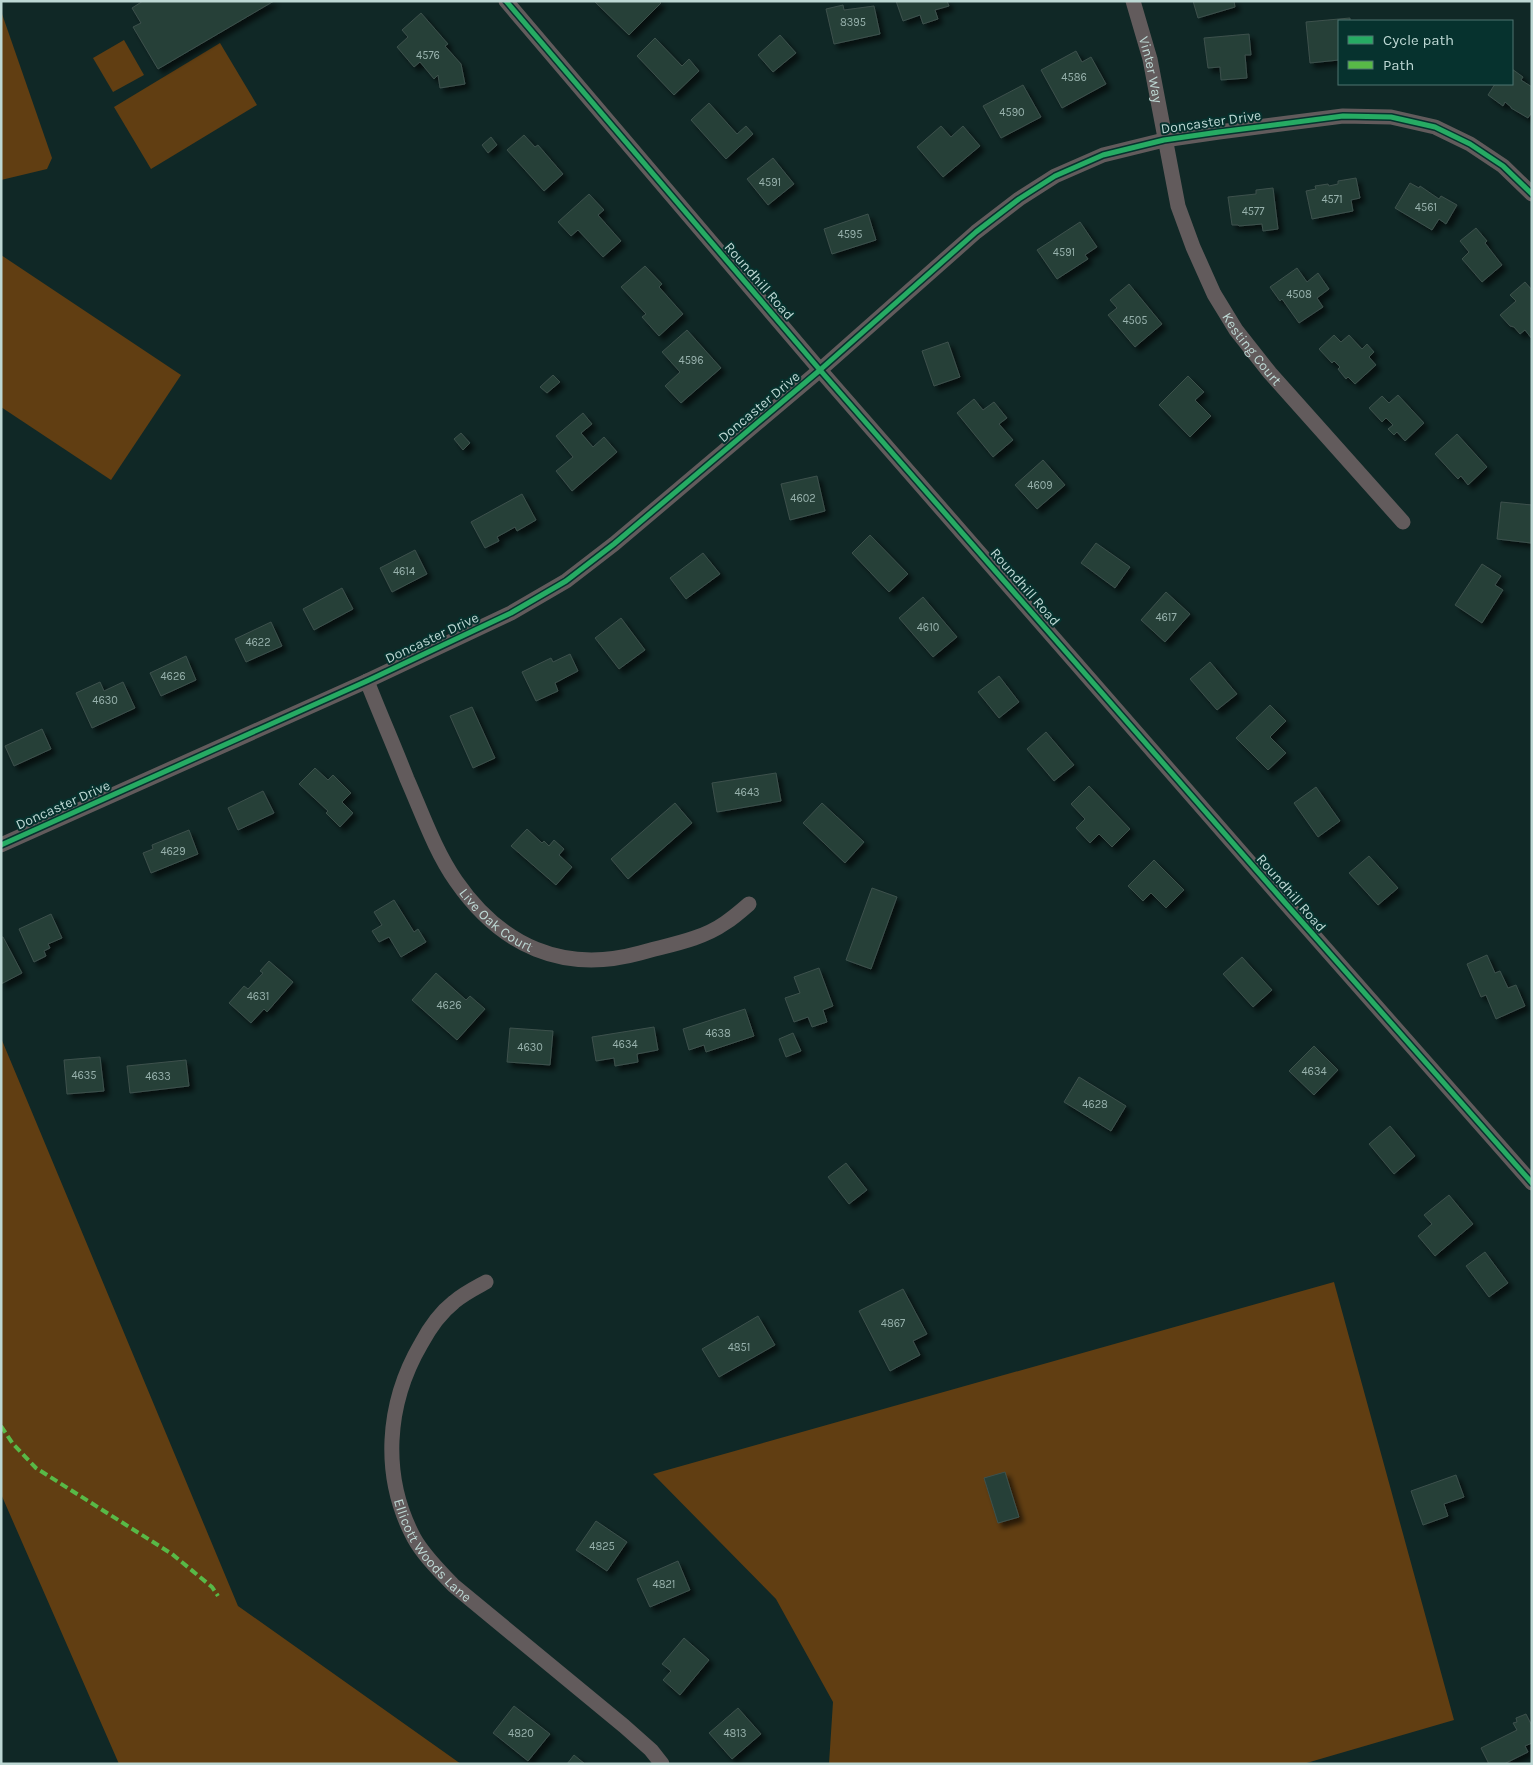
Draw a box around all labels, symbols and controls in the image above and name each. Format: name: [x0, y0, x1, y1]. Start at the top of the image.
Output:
house number: 8395: [840, 16, 866, 29]
legend: [1338, 20, 1513, 85]
text: Cycle path: [1383, 31, 1454, 49]
street label: Vinter Way: [1135, 34, 1167, 105]
house number: 4576: [416, 49, 440, 62]
text: Path: [1383, 56, 1414, 74]
house number: 4586: [1061, 71, 1087, 84]
house number: 4590: [999, 106, 1025, 119]
street label: Doncaster Drive: [1160, 107, 1262, 137]
house number: 4591: [759, 176, 781, 189]
house number: 4571: [1321, 193, 1343, 206]
house number: 4561: [1415, 201, 1437, 214]
house number: 4577: [1242, 205, 1264, 218]
house number: 4595: [838, 228, 862, 241]
street label: Roundhill Road: [721, 239, 797, 323]
house number: 4591: [1053, 246, 1075, 259]
house number: 4508: [1286, 288, 1312, 301]
street label: Kesting Court: [1219, 309, 1285, 389]
house number: 4505: [1122, 314, 1148, 327]
house number: 4596: [678, 354, 704, 367]
street label: Doncaster Drive: [715, 368, 803, 446]
house number: 4609: [1027, 479, 1053, 492]
house number: 4602: [790, 492, 816, 505]
street label: Roundhill Road: [987, 545, 1063, 629]
house number: 4614: [393, 565, 415, 578]
street label: Doncaster Drive: [383, 609, 481, 667]
house number: 4617: [1155, 611, 1177, 624]
house number: 4610: [917, 621, 939, 634]
house number: 4622: [245, 636, 271, 649]
house number: 4626: [160, 670, 186, 683]
house number: 4630: [92, 694, 118, 707]
street label: Doncaster Drive: [13, 777, 113, 833]
house number: 4643: [734, 786, 760, 799]
house number: 4629: [160, 845, 186, 858]
street label: Roundhill Road: [1253, 851, 1329, 935]
street label: Live Oak Court: [456, 885, 536, 955]
house number: 4631: [247, 990, 269, 1003]
house number: 4626: [436, 999, 462, 1012]
house number: 4638: [705, 1027, 731, 1040]
house number: 4634: [612, 1038, 638, 1051]
house number: 4630: [517, 1041, 543, 1054]
house number: 4634: [1301, 1065, 1327, 1078]
house number: 4635: [71, 1069, 97, 1082]
house number: 4633: [145, 1070, 171, 1083]
house number: 4628: [1082, 1098, 1108, 1111]
house number: 4867: [881, 1317, 905, 1330]
house number: 4851: [728, 1341, 750, 1354]
street label: Ellicott Woods Lane: [390, 1497, 475, 1605]
house number: 4825: [589, 1540, 615, 1553]
house number: 4821: [653, 1578, 675, 1591]
house number: 4820: [508, 1727, 534, 1740]
house number: 4813: [723, 1727, 747, 1740]

